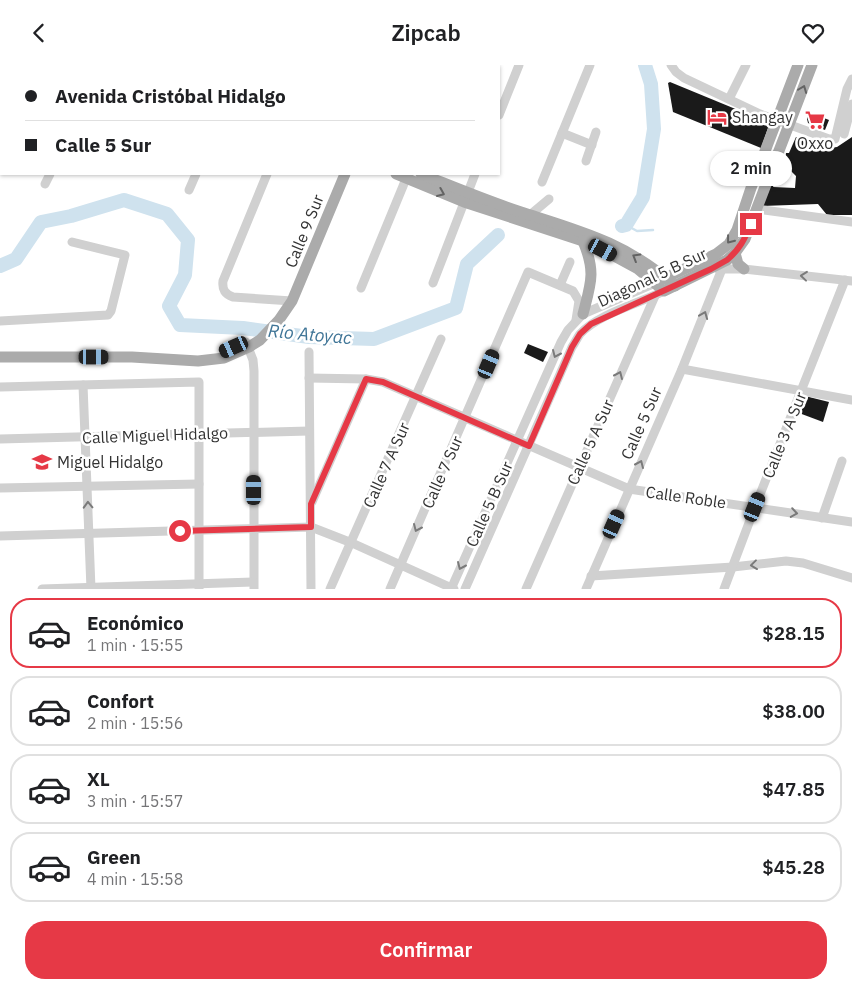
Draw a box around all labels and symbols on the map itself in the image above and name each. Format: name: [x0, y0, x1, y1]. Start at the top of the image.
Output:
one-way arrow: [797, 85, 807, 94]
hotel icon: Shangay: [706, 106, 728, 128]
place label: Shangay: [732, 107, 793, 127]
supermarket icon: Oxxo: [804, 109, 826, 131]
place label: Oxxo: [797, 133, 833, 153]
callout: 2 min: [710, 151, 792, 187]
one-way arrow: [436, 186, 445, 197]
street label: Calle 9 Sur: [280, 191, 328, 271]
route end: [740, 213, 762, 235]
one-way arrow: [726, 235, 735, 244]
car: [586, 236, 619, 264]
street label: Diagonal 5 B Sur: [594, 243, 710, 311]
one-way arrow: [632, 253, 641, 263]
one-way arrow: [799, 271, 807, 282]
one-way arrow: [698, 311, 708, 320]
water label: Río Atoyac: [267, 319, 353, 349]
car: [217, 334, 250, 360]
car: [476, 347, 501, 381]
one-way arrow: [551, 349, 562, 358]
car: [79, 350, 109, 365]
one-way arrow: [613, 371, 624, 380]
street label: Calle 5 Sur: [616, 384, 666, 462]
street label: Calle 3 A Sur: [758, 389, 810, 481]
street label: Calle 5 A Sur: [562, 396, 618, 488]
street label: Calle 7 A Sur: [358, 419, 414, 511]
street label: Calle Miguel Hidalgo: [82, 422, 228, 448]
street label: Calle 7 Sur: [417, 433, 467, 511]
school or university icon: Miguel Hidalgo: [31, 451, 53, 473]
place label: Miguel Hidalgo: [57, 452, 163, 472]
street label: Calle 5 B Sur: [461, 458, 517, 550]
one-way arrow: [634, 460, 645, 469]
car: [246, 475, 261, 505]
street label: Calle Roble: [644, 481, 728, 513]
car: [742, 490, 767, 524]
one-way arrow: [82, 501, 93, 509]
car: [601, 507, 626, 541]
one-way arrow: [790, 508, 799, 518]
route start: [169, 520, 191, 542]
one-way arrow: [413, 523, 424, 532]
one-way arrow: [749, 559, 757, 570]
one-way arrow: [457, 561, 468, 570]

